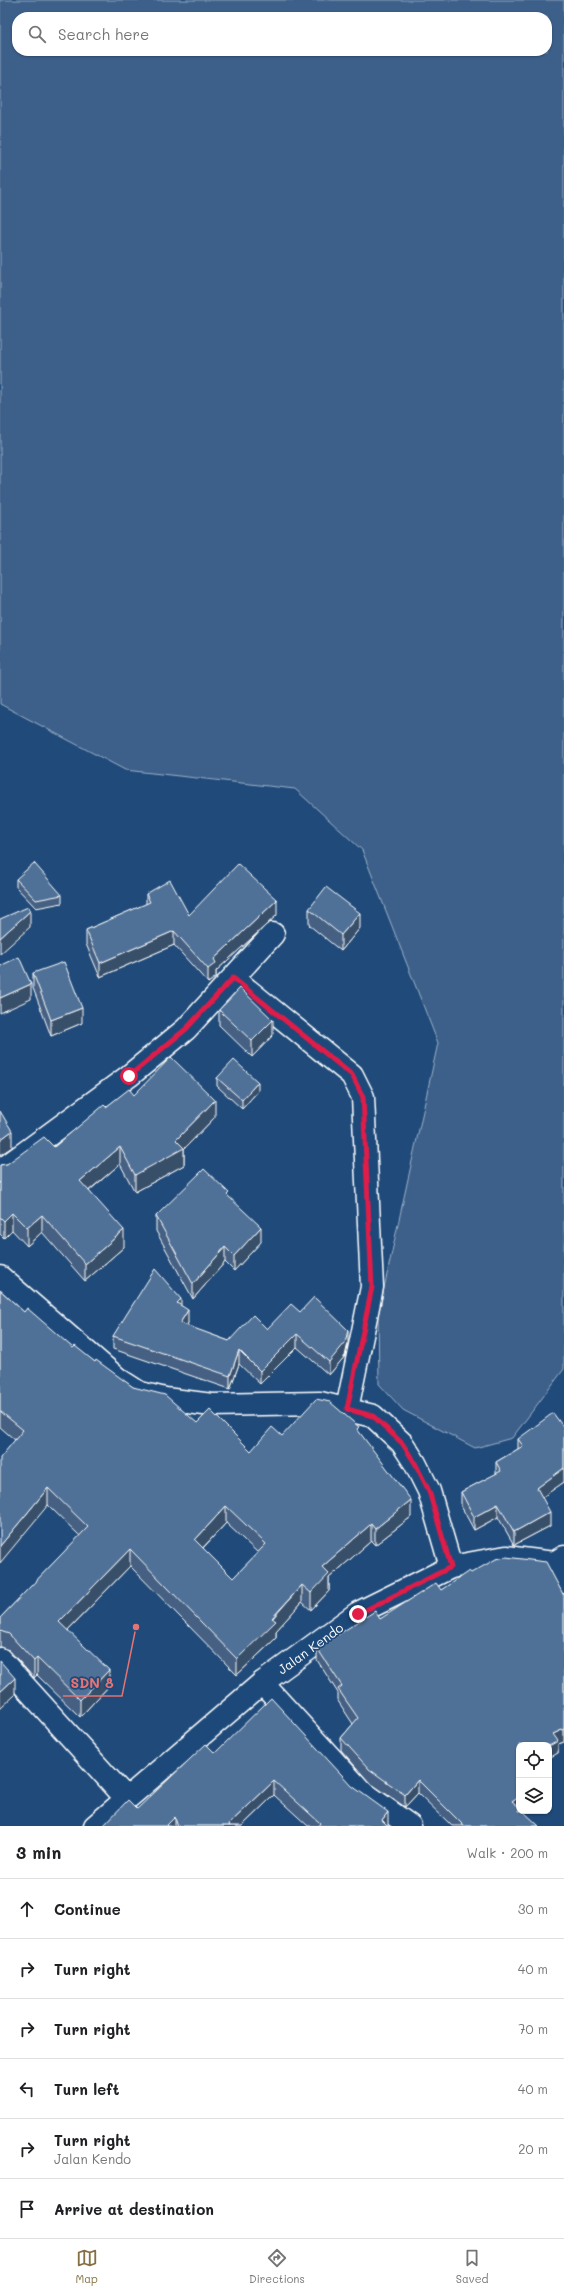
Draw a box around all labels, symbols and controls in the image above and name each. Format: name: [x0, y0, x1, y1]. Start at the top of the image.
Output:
search box: [12, 12, 552, 56]
icon: search: [26, 23, 48, 45]
text: Search here: [58, 24, 149, 44]
route start: [120, 1067, 138, 1085]
route end: [349, 1605, 367, 1623]
street label: Jalan Kendo: [274, 1618, 346, 1678]
callout: SDN 8: [63, 1670, 122, 1696]
text: SDN 8: [70, 1673, 114, 1692]
map controls: [516, 1742, 552, 1814]
button: locate: [516, 1742, 552, 1778]
button: layers: [516, 1778, 552, 1814]
text: 3 min: [16, 1841, 61, 1863]
text: Walk · 200 m: [467, 1844, 548, 1861]
icon: ahead: [16, 1898, 38, 1920]
text: Continue: [54, 1899, 121, 1919]
text: 30 m: [518, 1900, 548, 1917]
icon: right: [16, 1958, 38, 1980]
text: Turn right: [54, 1959, 131, 1979]
text: 40 m: [518, 1960, 548, 1977]
icon: right: [16, 2018, 38, 2040]
text: Turn right: [54, 2019, 131, 2039]
text: 70 m: [518, 2020, 548, 2037]
icon: left: [16, 2078, 38, 2100]
text: Turn left: [54, 2079, 119, 2099]
text: 40 m: [518, 2080, 548, 2097]
text: Turn right: [54, 2130, 131, 2150]
icon: right: [16, 2138, 38, 2160]
text: 20 m: [518, 2140, 548, 2157]
text: Jalan Kendo: [54, 2150, 131, 2167]
icon: arrive: [16, 2198, 38, 2220]
text: Arrive at destination: [54, 2199, 214, 2219]
tab: Map: [76, 2247, 98, 2286]
tab: Directions: [249, 2247, 305, 2286]
tab: Saved: [456, 2247, 488, 2286]

